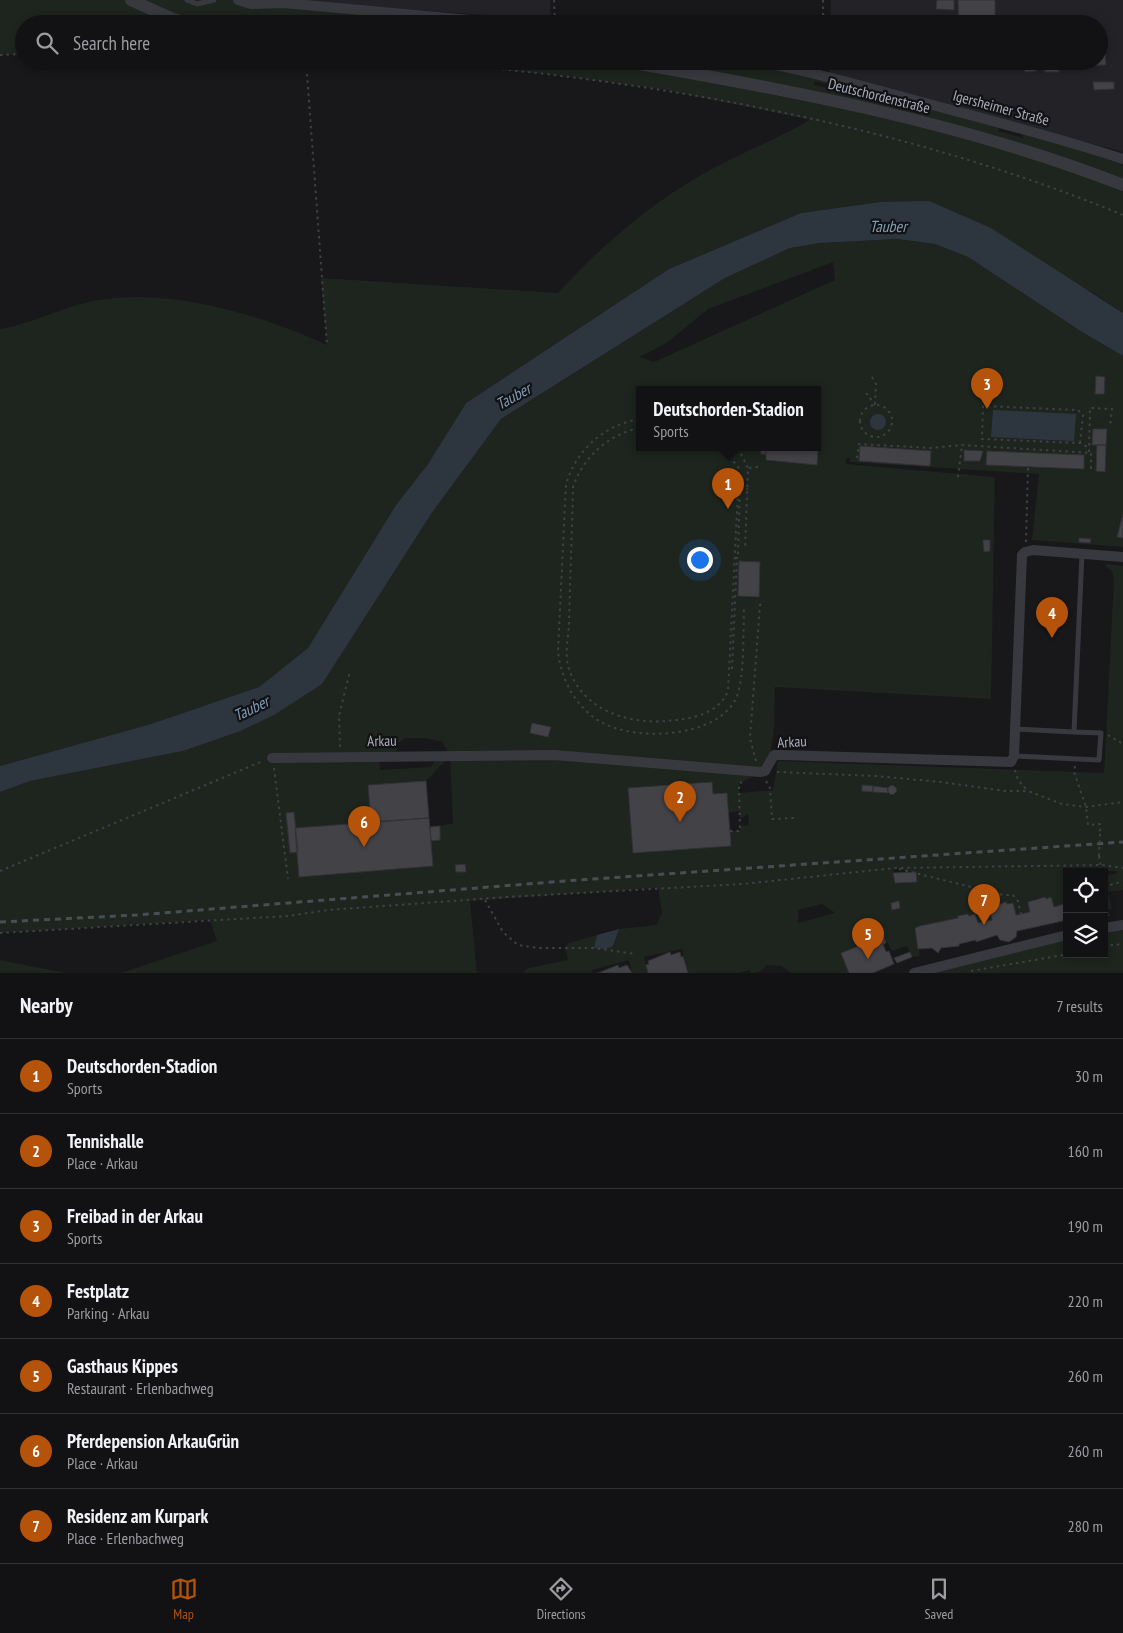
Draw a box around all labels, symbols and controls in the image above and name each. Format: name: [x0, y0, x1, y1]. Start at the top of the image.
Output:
search box: [15, 15, 1108, 70]
icon: search: [33, 29, 61, 57]
text: Search here: [73, 31, 150, 55]
street label: Deutschordenstraße: [826, 74, 932, 117]
street label: Igersheimer Straße: [951, 86, 1051, 129]
water label: Tauber: [869, 216, 909, 236]
pin: 3: [971, 368, 1003, 409]
water label: Tauber: [492, 377, 536, 414]
popup: [636, 386, 821, 451]
text: Deutschorden-Stadion: [653, 397, 804, 421]
text: Sports: [653, 421, 689, 441]
pin: 1: [712, 468, 744, 509]
your location: [687, 547, 713, 573]
pin: 4: [1036, 597, 1068, 638]
water label: Tauber: [230, 690, 274, 725]
street label: Arkau: [367, 731, 397, 750]
street label: Arkau: [777, 731, 807, 752]
pin: 2: [664, 781, 696, 822]
pin: 6: [348, 806, 380, 847]
map controls: [1063, 868, 1108, 958]
button: locate: [1063, 868, 1108, 913]
pin: 7: [968, 884, 1000, 925]
button: layers: [1063, 913, 1108, 958]
pin: 5: [852, 918, 884, 959]
text: Nearby: [20, 992, 73, 1019]
text: 7 results: [1056, 996, 1103, 1016]
text: Deutschorden-Stadion: [67, 1054, 217, 1078]
text: 1: [32, 1066, 40, 1086]
text: 30 m: [1075, 1066, 1103, 1086]
text: Sports: [67, 1078, 102, 1098]
text: Tennishalle: [67, 1129, 144, 1153]
text: 2: [32, 1141, 40, 1161]
text: 160 m: [1068, 1141, 1103, 1161]
text: Place · Arkau: [67, 1153, 138, 1173]
text: Freibad in der Arkau: [67, 1204, 203, 1228]
text: 3: [32, 1216, 40, 1236]
text: 190 m: [1068, 1216, 1103, 1236]
text: Sports: [67, 1228, 102, 1248]
text: Festplatz: [67, 1279, 129, 1303]
text: 4: [32, 1291, 40, 1311]
text: 220 m: [1068, 1291, 1103, 1311]
text: Parking · Arkau: [67, 1303, 149, 1323]
text: Gasthaus Kippes: [67, 1354, 178, 1378]
text: 5: [32, 1366, 40, 1386]
text: 260 m: [1068, 1366, 1103, 1386]
text: Restaurant · Erlenbachweg: [67, 1378, 214, 1398]
text: Pferdepension ArkauGrün: [67, 1429, 239, 1453]
text: 6: [32, 1441, 40, 1461]
text: 260 m: [1068, 1441, 1103, 1461]
text: Place · Arkau: [67, 1453, 138, 1473]
text: Residenz am Kurpark: [67, 1504, 208, 1528]
text: 7: [32, 1516, 40, 1536]
text: 280 m: [1068, 1516, 1103, 1536]
text: Place · Erlenbachweg: [67, 1528, 184, 1548]
tab: Map: [170, 1575, 198, 1623]
tab: Directions: [537, 1575, 585, 1623]
tab: Saved: [925, 1575, 953, 1623]

